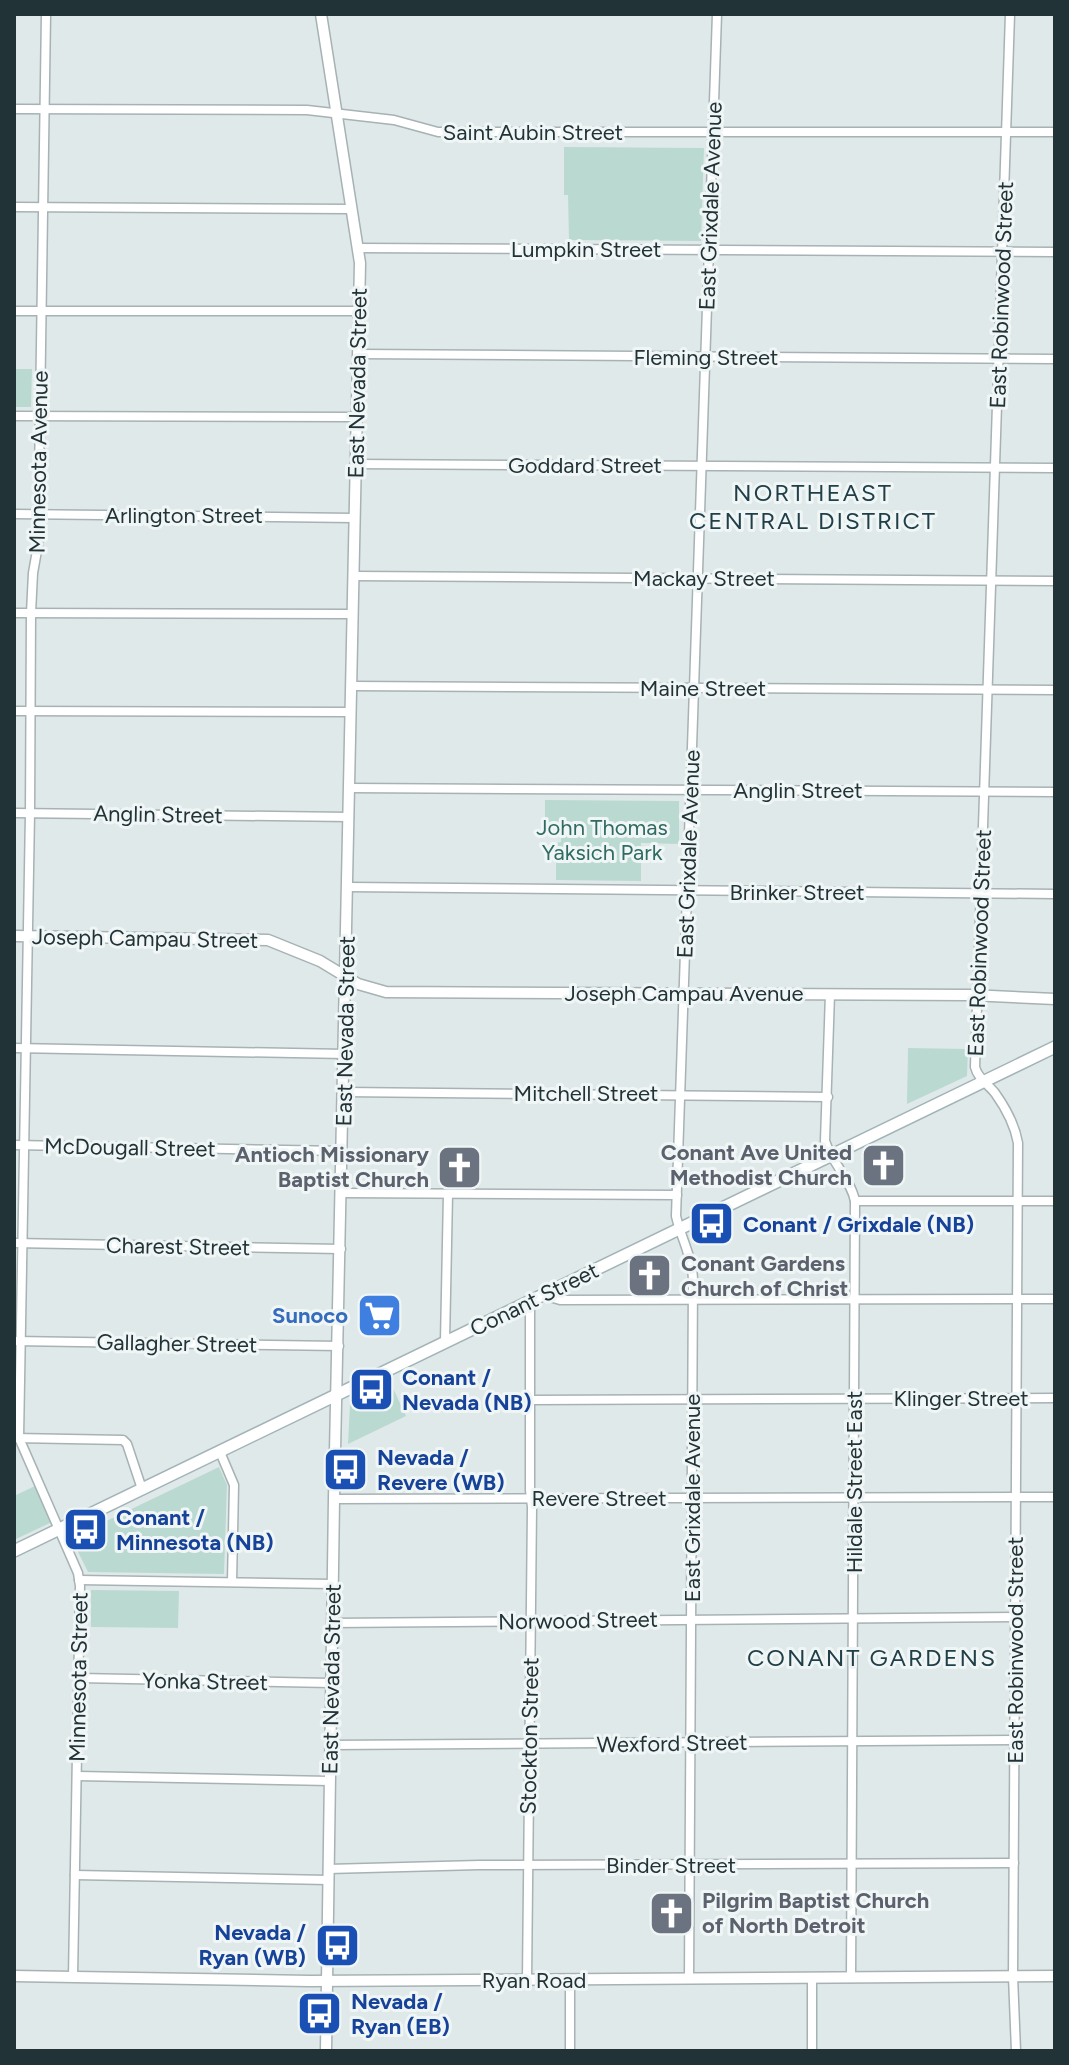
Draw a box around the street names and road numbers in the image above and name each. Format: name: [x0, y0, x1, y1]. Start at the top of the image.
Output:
street label: East Grixdale Avenue: [693, 101, 728, 311]
street label: Saint Aubin Street: [443, 119, 623, 146]
street label: East Robinwood Street: [984, 181, 1019, 409]
street label: Lumpkin Street: [511, 236, 661, 263]
street label: East Nevada Street: [342, 288, 373, 479]
street label: Fleming Street: [634, 344, 778, 371]
street label: Minnesota Avenue: [23, 370, 54, 554]
street label: Goddard Street: [508, 452, 662, 479]
street label: Arlington Street: [105, 502, 263, 529]
street label: Mackay Street: [633, 565, 775, 592]
street label: Maine Street: [640, 675, 766, 702]
street label: East Grixdale Avenue: [671, 749, 706, 959]
street label: Anglin Street: [733, 777, 863, 804]
street label: Anglin Street: [93, 800, 223, 829]
street label: East Robinwood Street: [962, 829, 997, 1057]
street label: Brinker Street: [729, 879, 865, 906]
street label: Joseph Campau Street: [32, 923, 258, 954]
street label: East Nevada Street: [330, 936, 361, 1127]
street label: Joseph Campau Avenue: [564, 980, 804, 1007]
street label: Mitchell Street: [514, 1080, 658, 1107]
street label: McDougall Street: [44, 1133, 216, 1162]
street label: Charest Street: [106, 1232, 250, 1261]
street label: Conant Street: [465, 1257, 603, 1342]
street label: Gallagher Street: [97, 1329, 257, 1358]
street label: Klinger Street: [893, 1385, 1029, 1412]
street label: Hildale Street East: [841, 1391, 868, 1573]
street label: East Grixdale Avenue: [679, 1394, 706, 1602]
street label: Revere Street: [531, 1485, 667, 1512]
street label: East Robinwood Street: [1002, 1536, 1029, 1764]
street label: East Nevada Street: [316, 1584, 347, 1775]
street label: Minnesota Street: [64, 1592, 93, 1762]
street label: Norwood Street: [498, 1606, 658, 1635]
street label: Stockton Street: [515, 1657, 544, 1815]
street label: Yonka Street: [142, 1667, 268, 1696]
street label: Wexford Street: [596, 1729, 748, 1758]
street label: Binder Street: [606, 1852, 736, 1879]
street label: Ryan Road: [482, 1967, 586, 1994]

